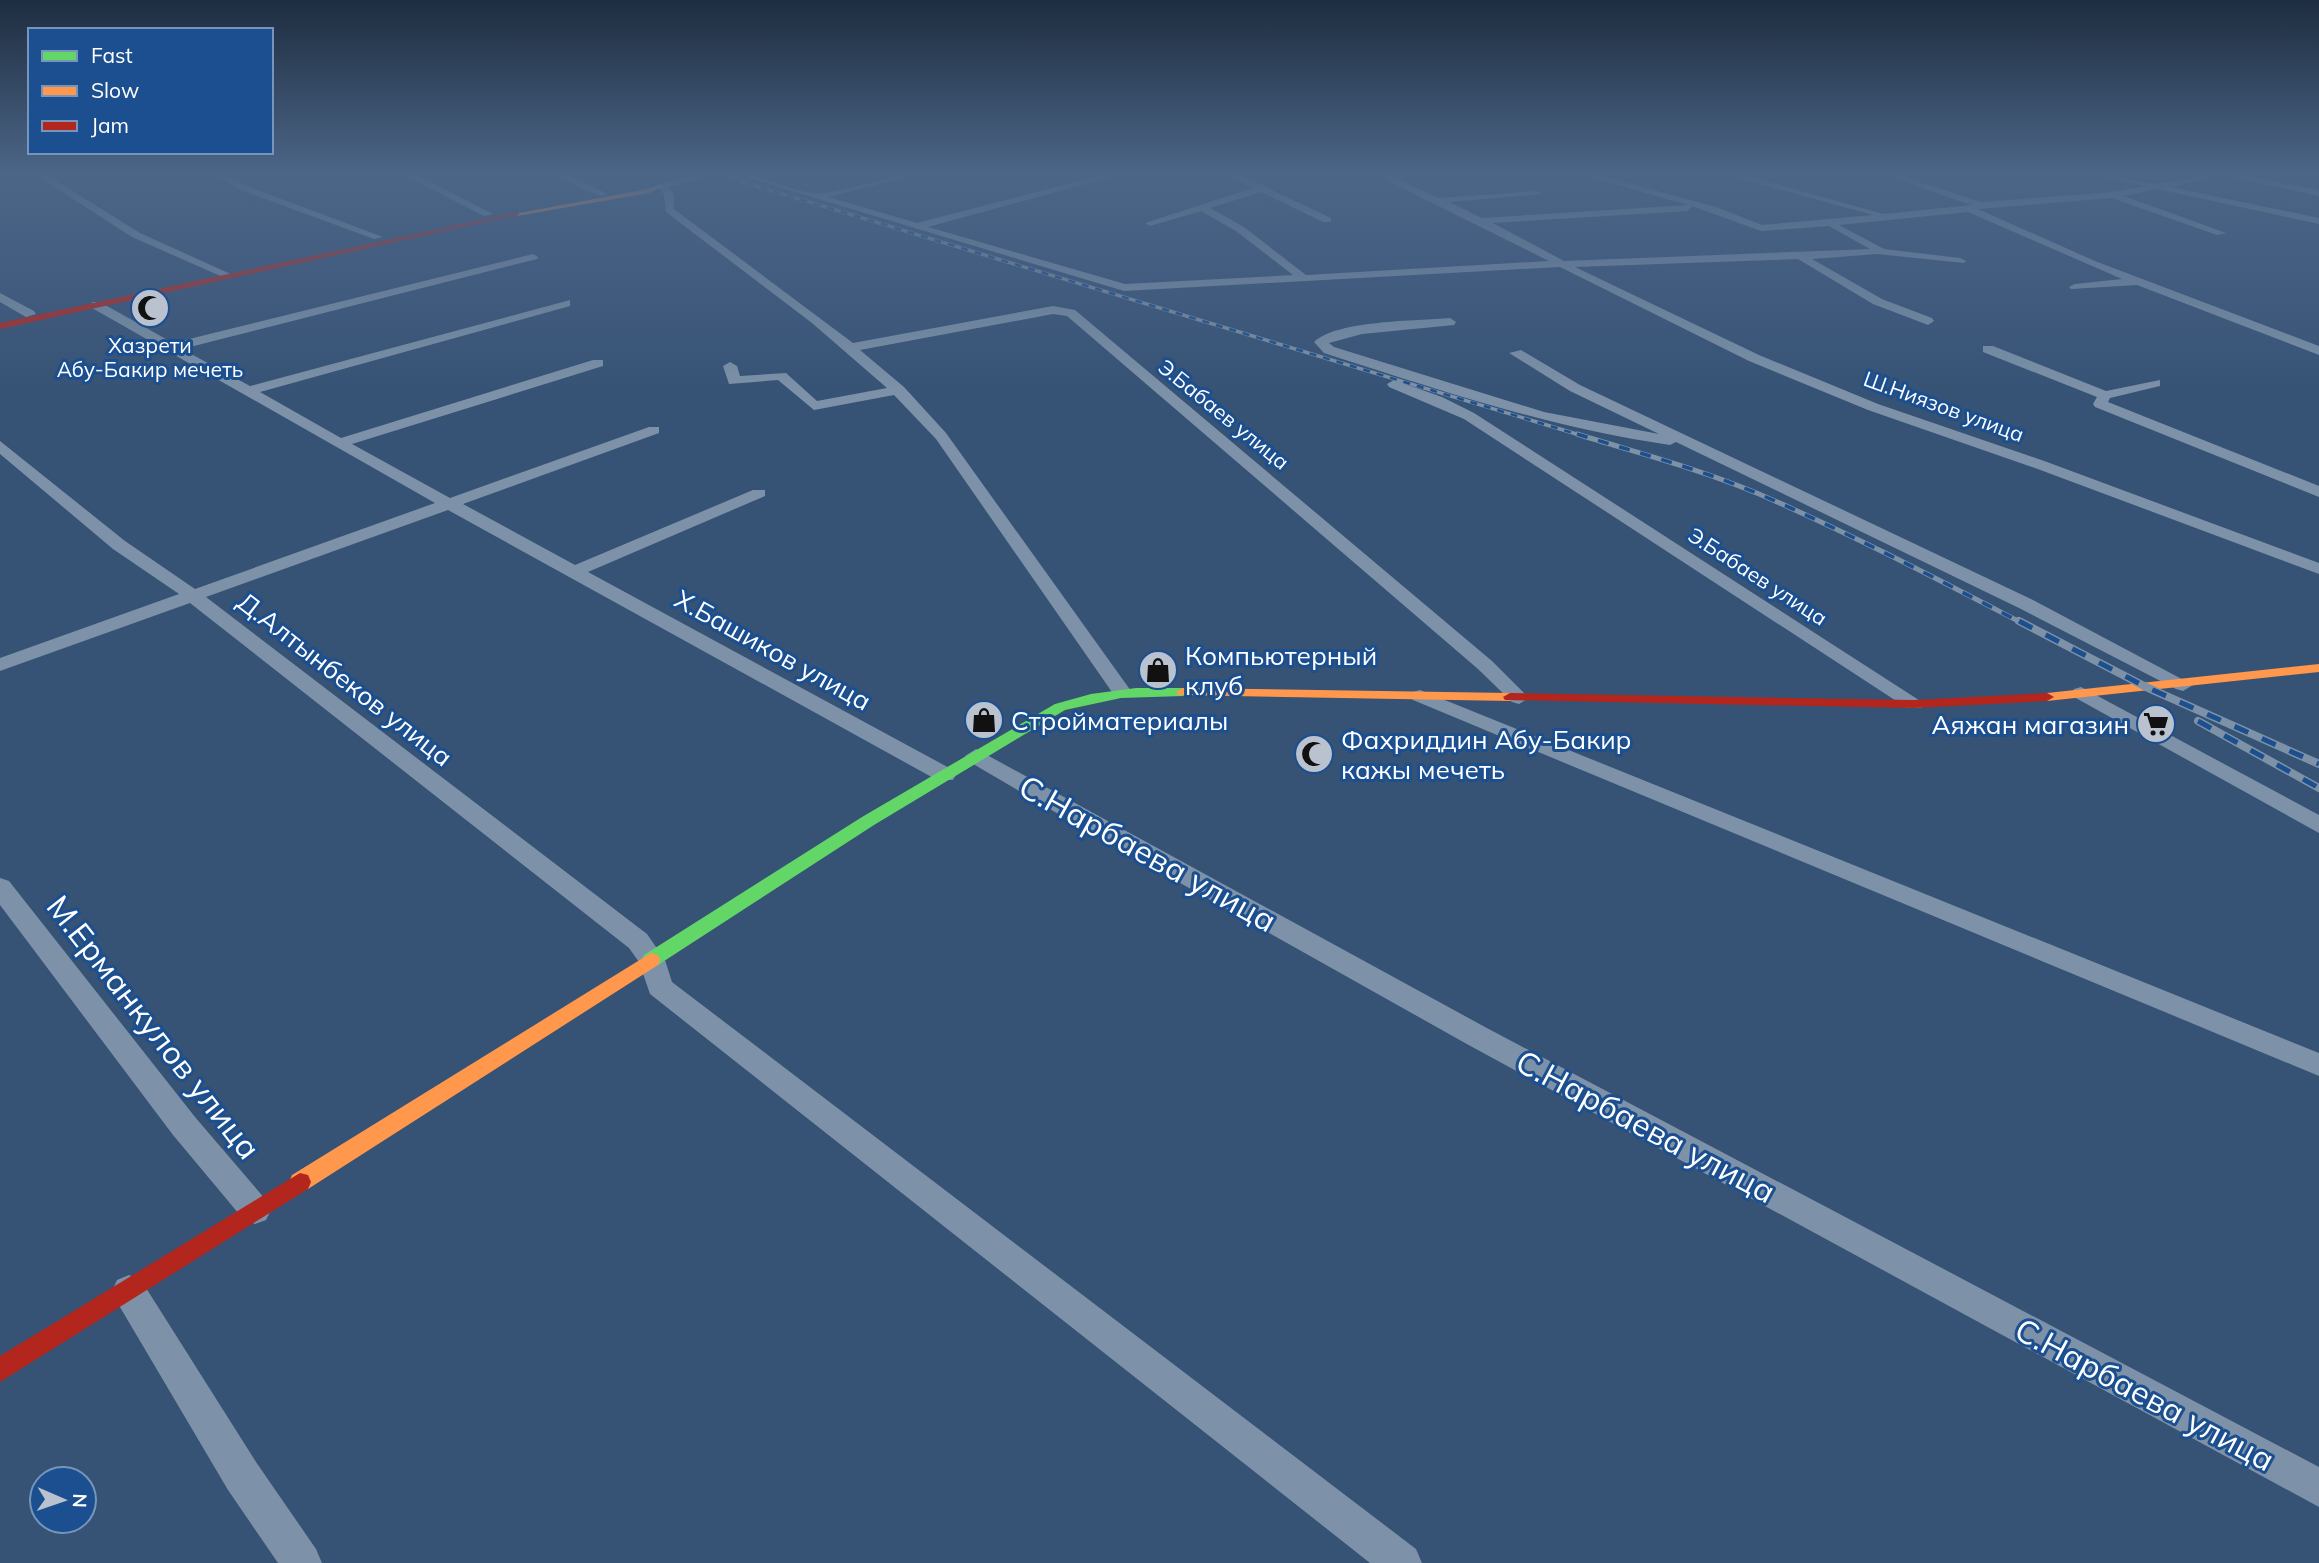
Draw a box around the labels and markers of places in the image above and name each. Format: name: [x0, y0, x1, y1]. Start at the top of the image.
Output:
mosque icon: Хазрети Абу-Бакир мечеть: [129, 287, 171, 329]
place label: Хазрети Абу-Бакир мечеть: [57, 332, 243, 382]
place label: Компьютерный клуб: [1185, 639, 1377, 702]
shop icon: Компьютерный клуб: [1137, 649, 1179, 691]
shop icon: Стройматериалы: [963, 699, 1005, 741]
supermarket icon: Аяжан магазин: [2135, 703, 2177, 745]
place label: Стройматериалы: [1011, 704, 1228, 737]
place label: Аяжан магазин: [1931, 708, 2129, 741]
place label: Фахриддин Абу-Бакир кажы мечеть: [1341, 723, 1631, 786]
mosque icon: Фахриддин Абу-Бакир кажы мечеть: [1293, 733, 1335, 775]

